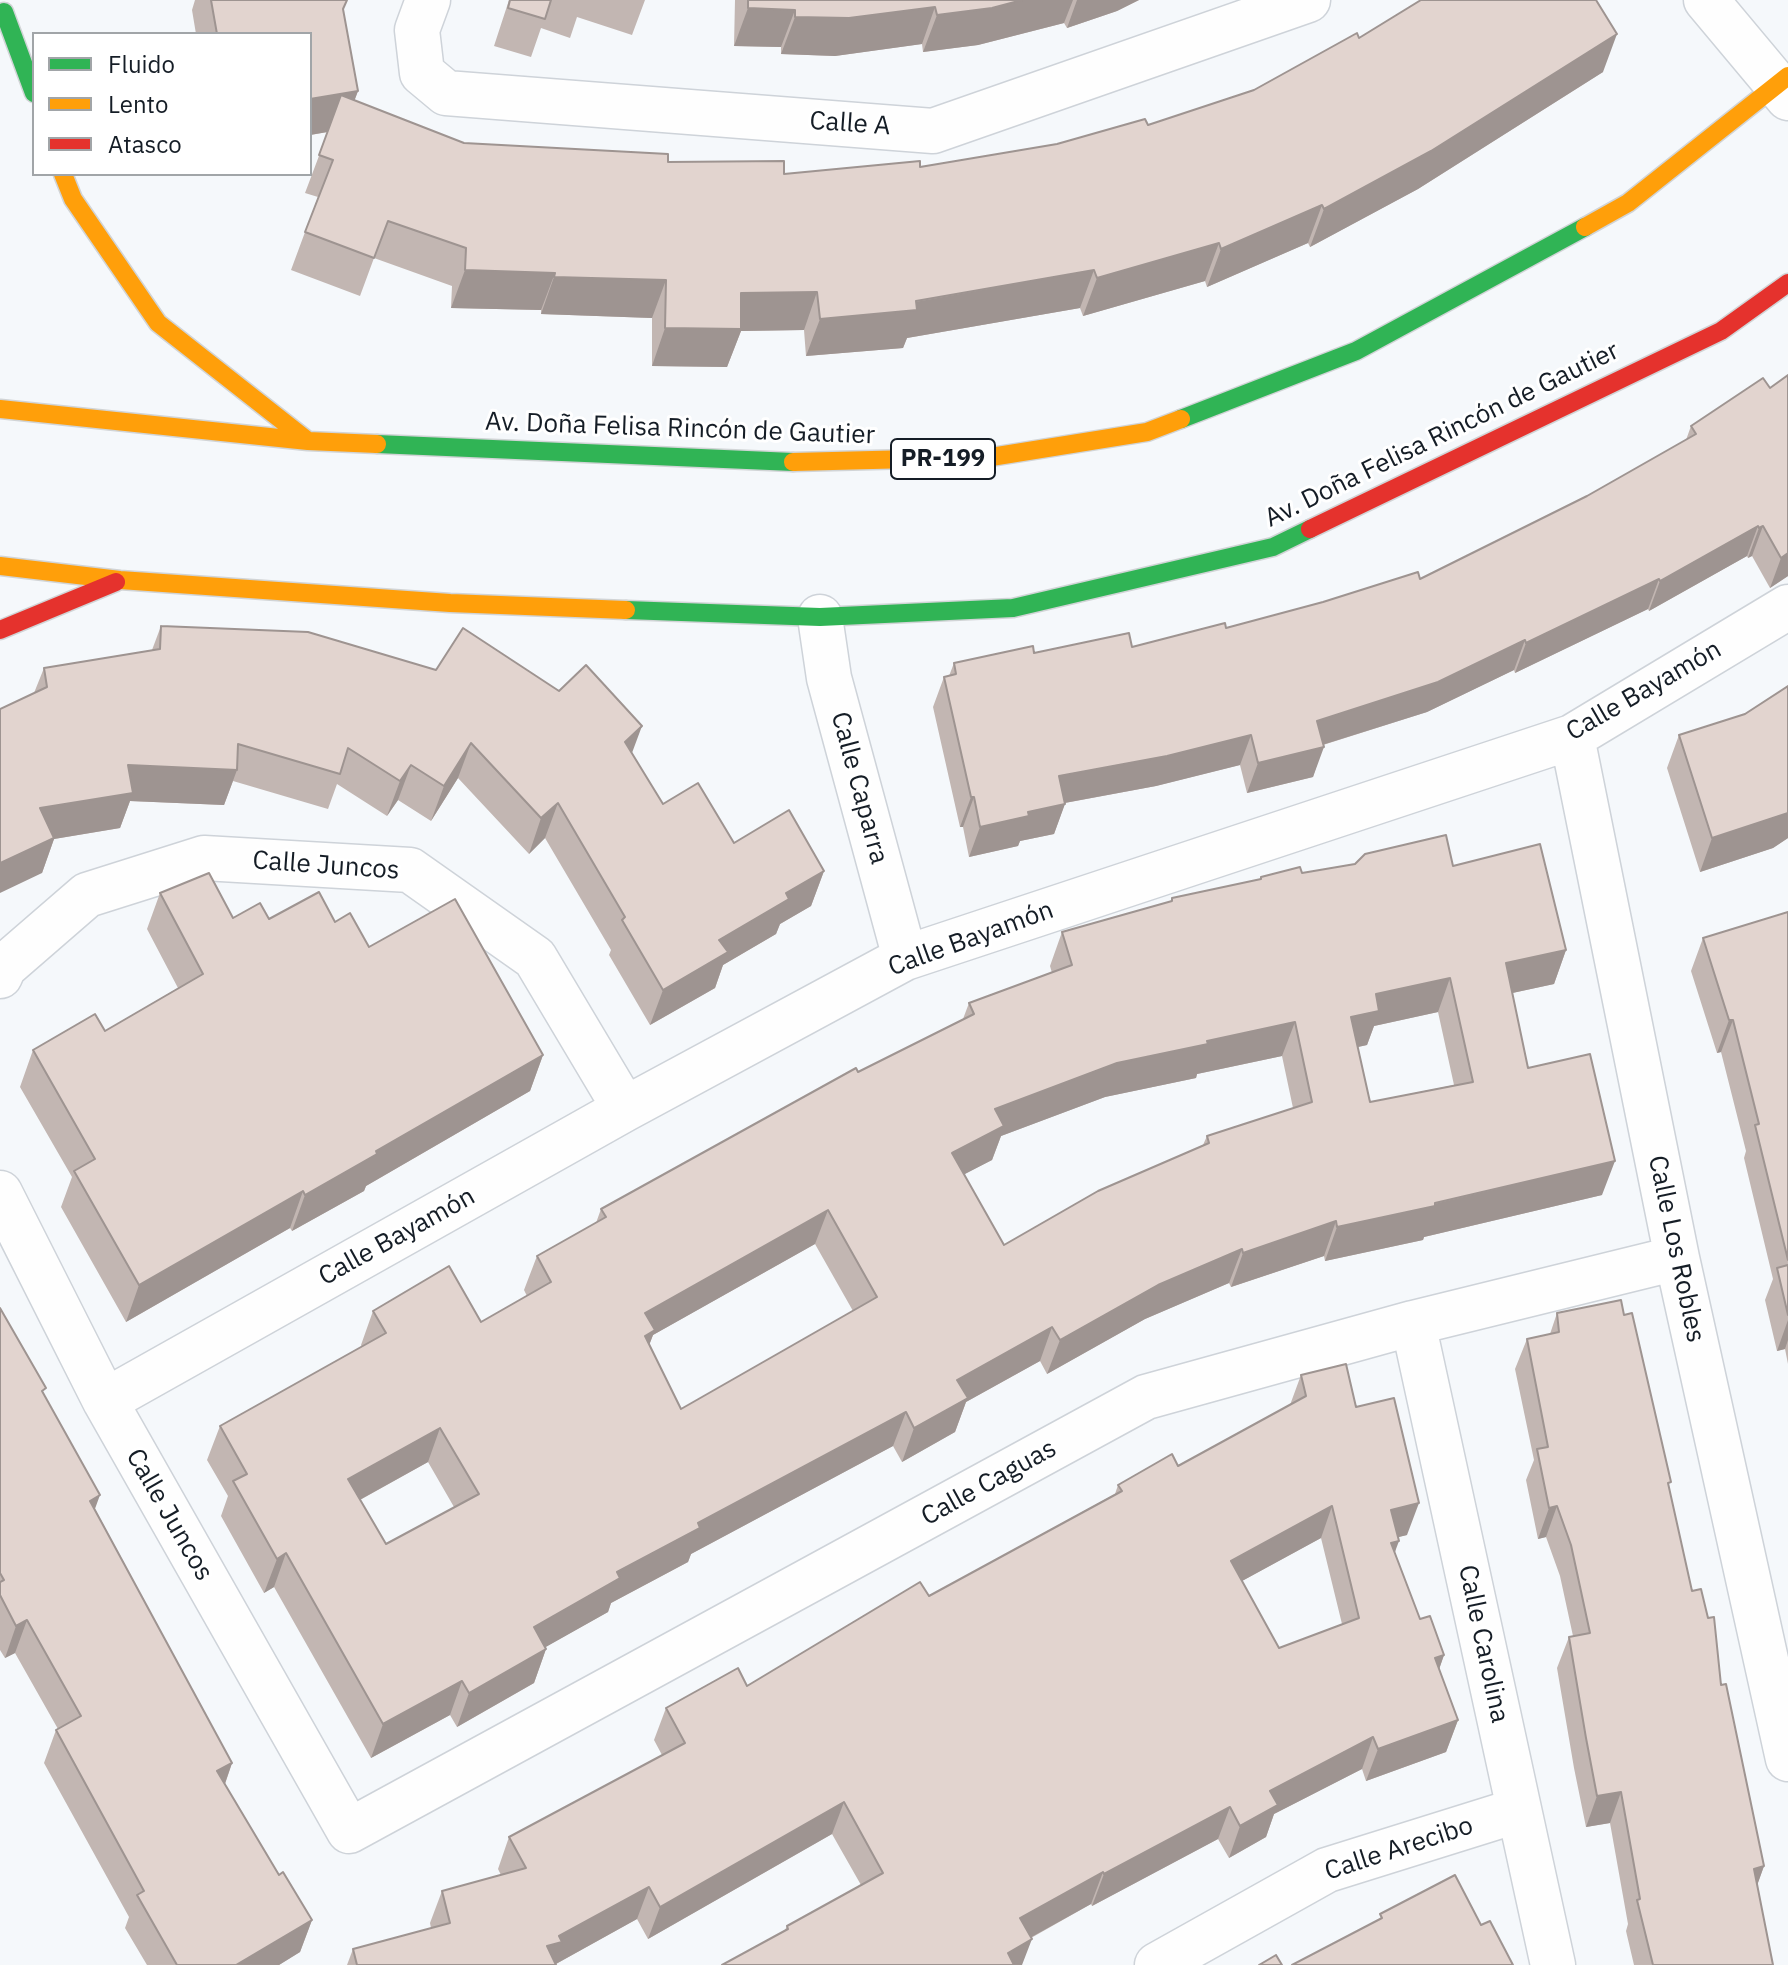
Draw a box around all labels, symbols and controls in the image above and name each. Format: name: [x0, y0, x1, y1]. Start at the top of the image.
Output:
legend: [32, 32, 312, 176]
text: Fluido: [108, 48, 175, 80]
text: Lento: [108, 88, 168, 120]
street label: Calle A: [808, 106, 892, 142]
text: Atasco: [108, 128, 182, 160]
street label: Av. Doña Felisa Rincón de Gautier: [1260, 335, 1624, 535]
street label: Av. Doña Felisa Rincón de Gautier: [485, 407, 875, 451]
road number: PR-199: [891, 439, 995, 479]
street label: Calle Bayamón: [1561, 634, 1727, 748]
street label: Calle Caparra: [824, 708, 894, 868]
street label: Calle Juncos: [251, 845, 401, 887]
street label: Calle Bayamón: [884, 895, 1058, 983]
street label: Calle Los Robles: [1641, 1153, 1711, 1345]
street label: Calle Bayamón: [313, 1181, 481, 1293]
street label: Calle Caguas: [916, 1433, 1062, 1533]
street label: Calle Juncos: [119, 1443, 219, 1587]
street label: Calle Carolina: [1451, 1562, 1515, 1726]
street label: Calle Arecibo: [1321, 1810, 1477, 1888]

